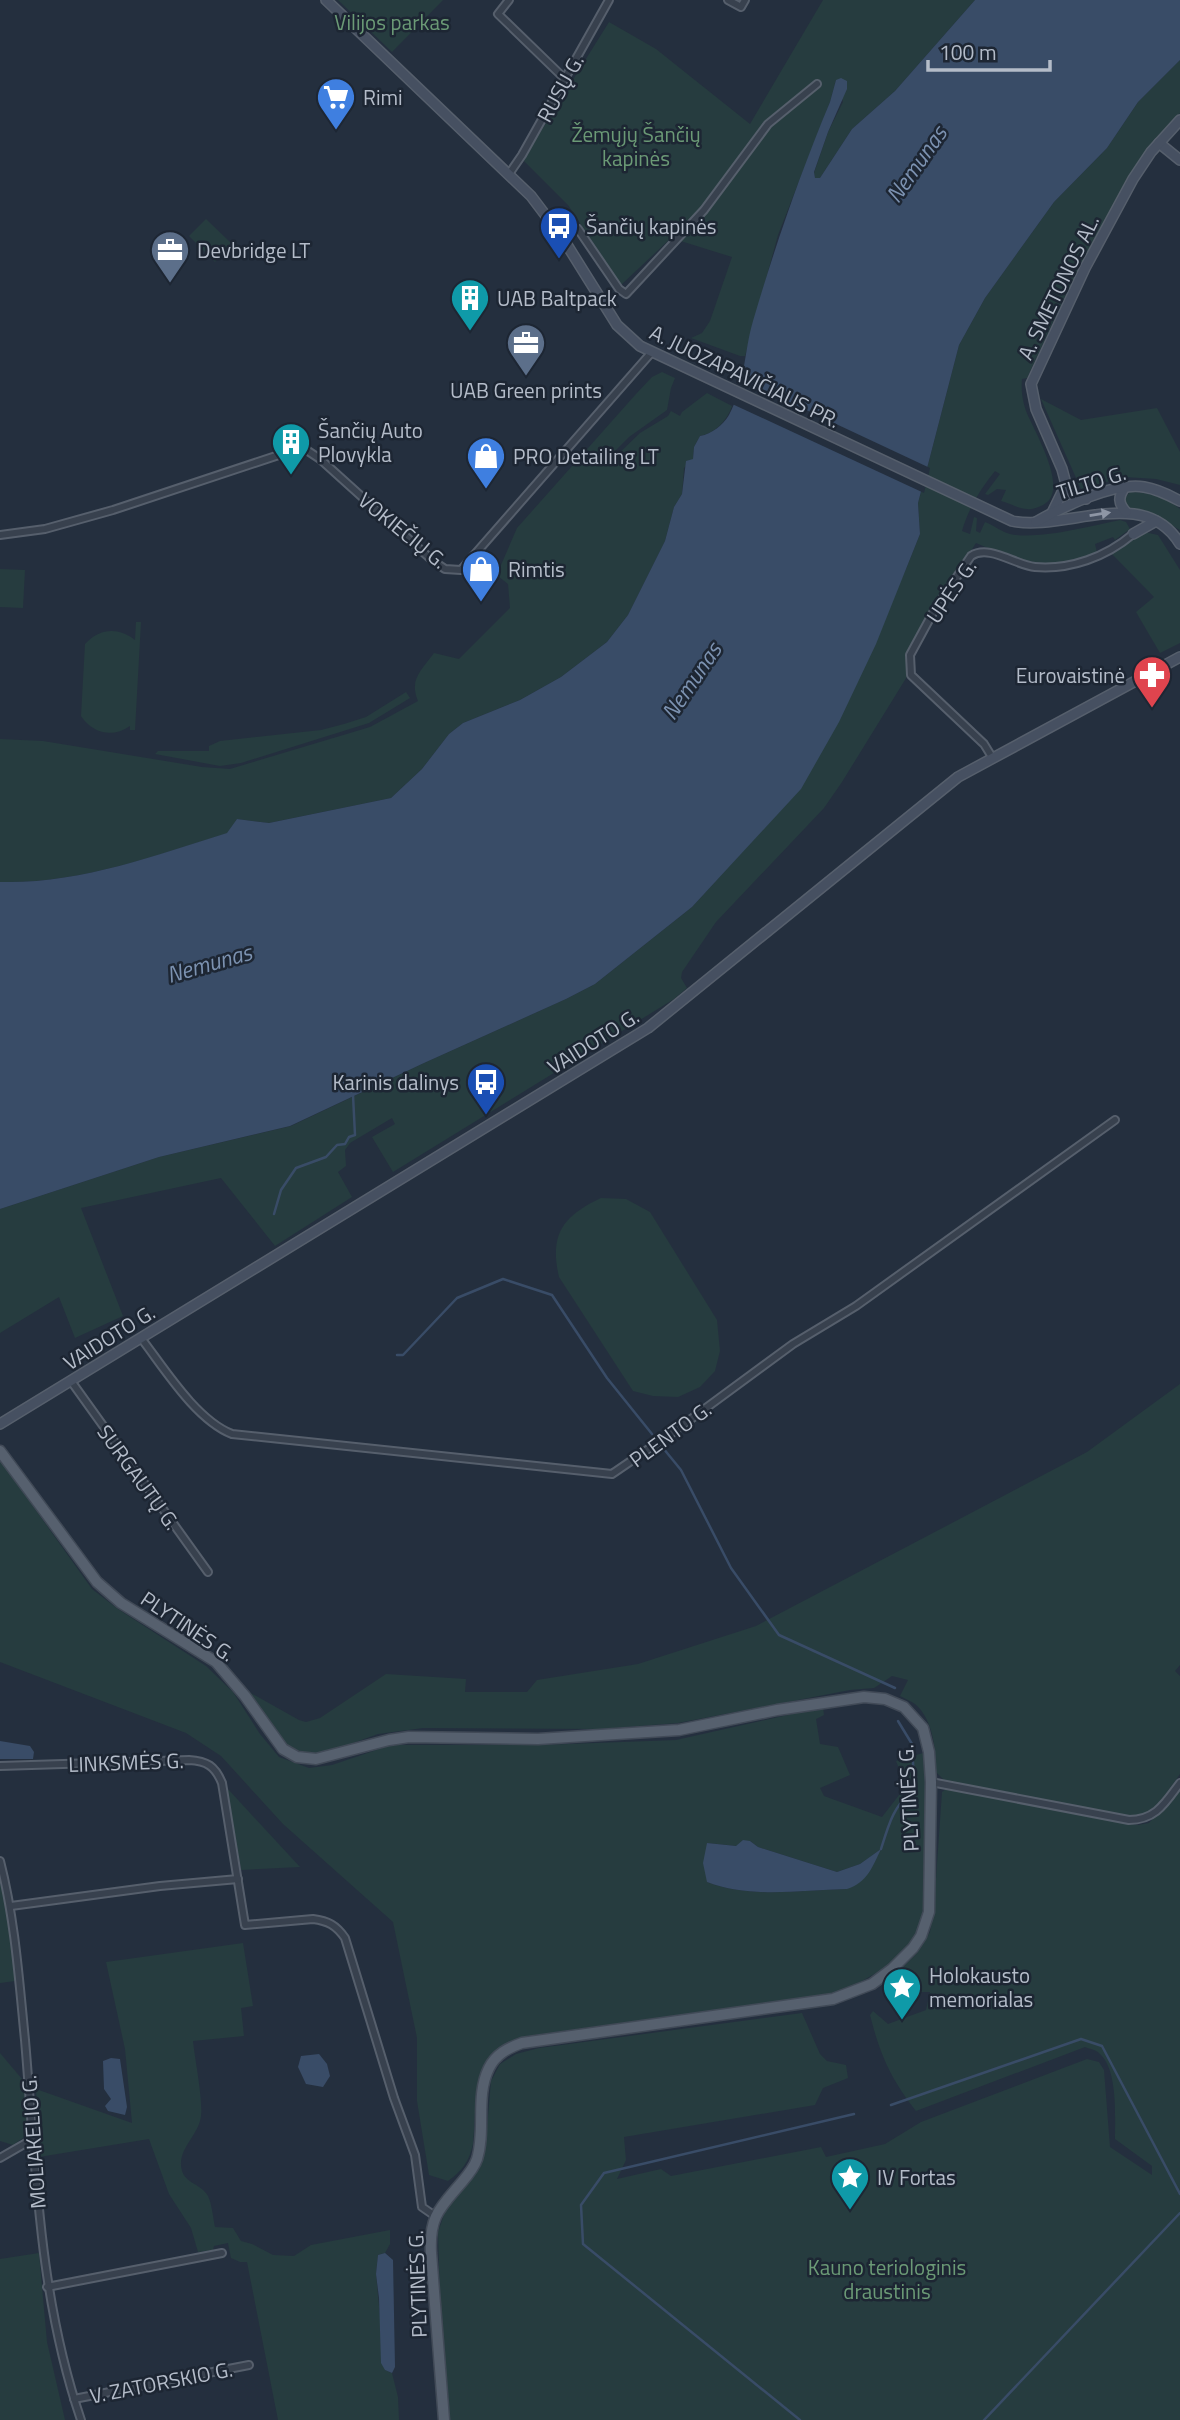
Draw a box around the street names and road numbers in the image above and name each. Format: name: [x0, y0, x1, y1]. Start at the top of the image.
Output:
street label: RUSŲ G.: [528, 48, 592, 128]
street label: A. SMETONOS AL.: [1009, 209, 1107, 365]
street label: A. JUOZAPAVIČIAUS PR.: [644, 316, 846, 436]
street label: TILTO G.: [1052, 456, 1130, 508]
street label: VOKIEČIŲ G.: [351, 484, 455, 576]
street label: UPĖS G.: [918, 553, 984, 629]
street label: VAIDOTO G.: [541, 1000, 645, 1082]
street label: VAIDOTO G.: [57, 1296, 161, 1378]
street label: PLENTO G.: [622, 1393, 718, 1475]
street label: SURGAUTŲ G.: [90, 1418, 188, 1536]
street label: PLYTINĖS G.: [135, 1583, 241, 1669]
street label: LINKSMĖS G.: [68, 1744, 184, 1780]
street label: PLYTINĖS G.: [889, 1744, 927, 1852]
street label: MOLIAKELIO G.: [12, 2074, 54, 2210]
street label: PLYTINĖS G.: [399, 2230, 435, 2338]
street label: V. ZATORSKIO G.: [87, 2352, 235, 2412]

